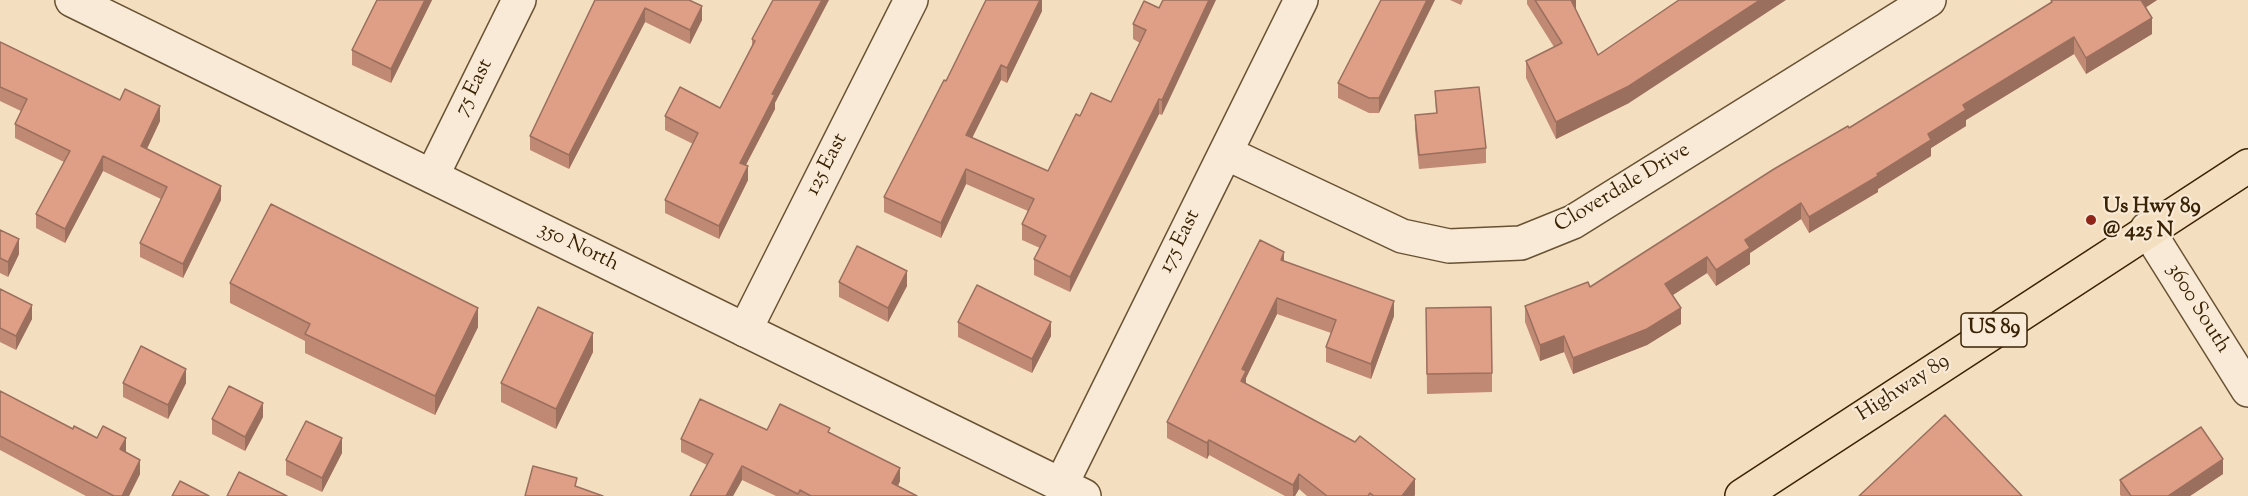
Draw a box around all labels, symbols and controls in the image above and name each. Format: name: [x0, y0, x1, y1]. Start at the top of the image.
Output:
street label: 75 East: [451, 56, 499, 120]
street label: 125 East: [802, 130, 854, 200]
street label: Cloverdale Drive: [1551, 139, 1695, 239]
place label: Us Hwy 89 @ 425 N: [2103, 195, 2201, 245]
street label: 175 East: [1155, 206, 1207, 278]
marker: Us Hwy 89 @ 425 N: [2084, 213, 2098, 227]
street label: 350 North: [534, 218, 622, 278]
street label: 3600 South: [2160, 259, 2234, 359]
road number: US 89: [1961, 313, 2027, 347]
street label: Highway 89: [1853, 350, 1955, 428]

